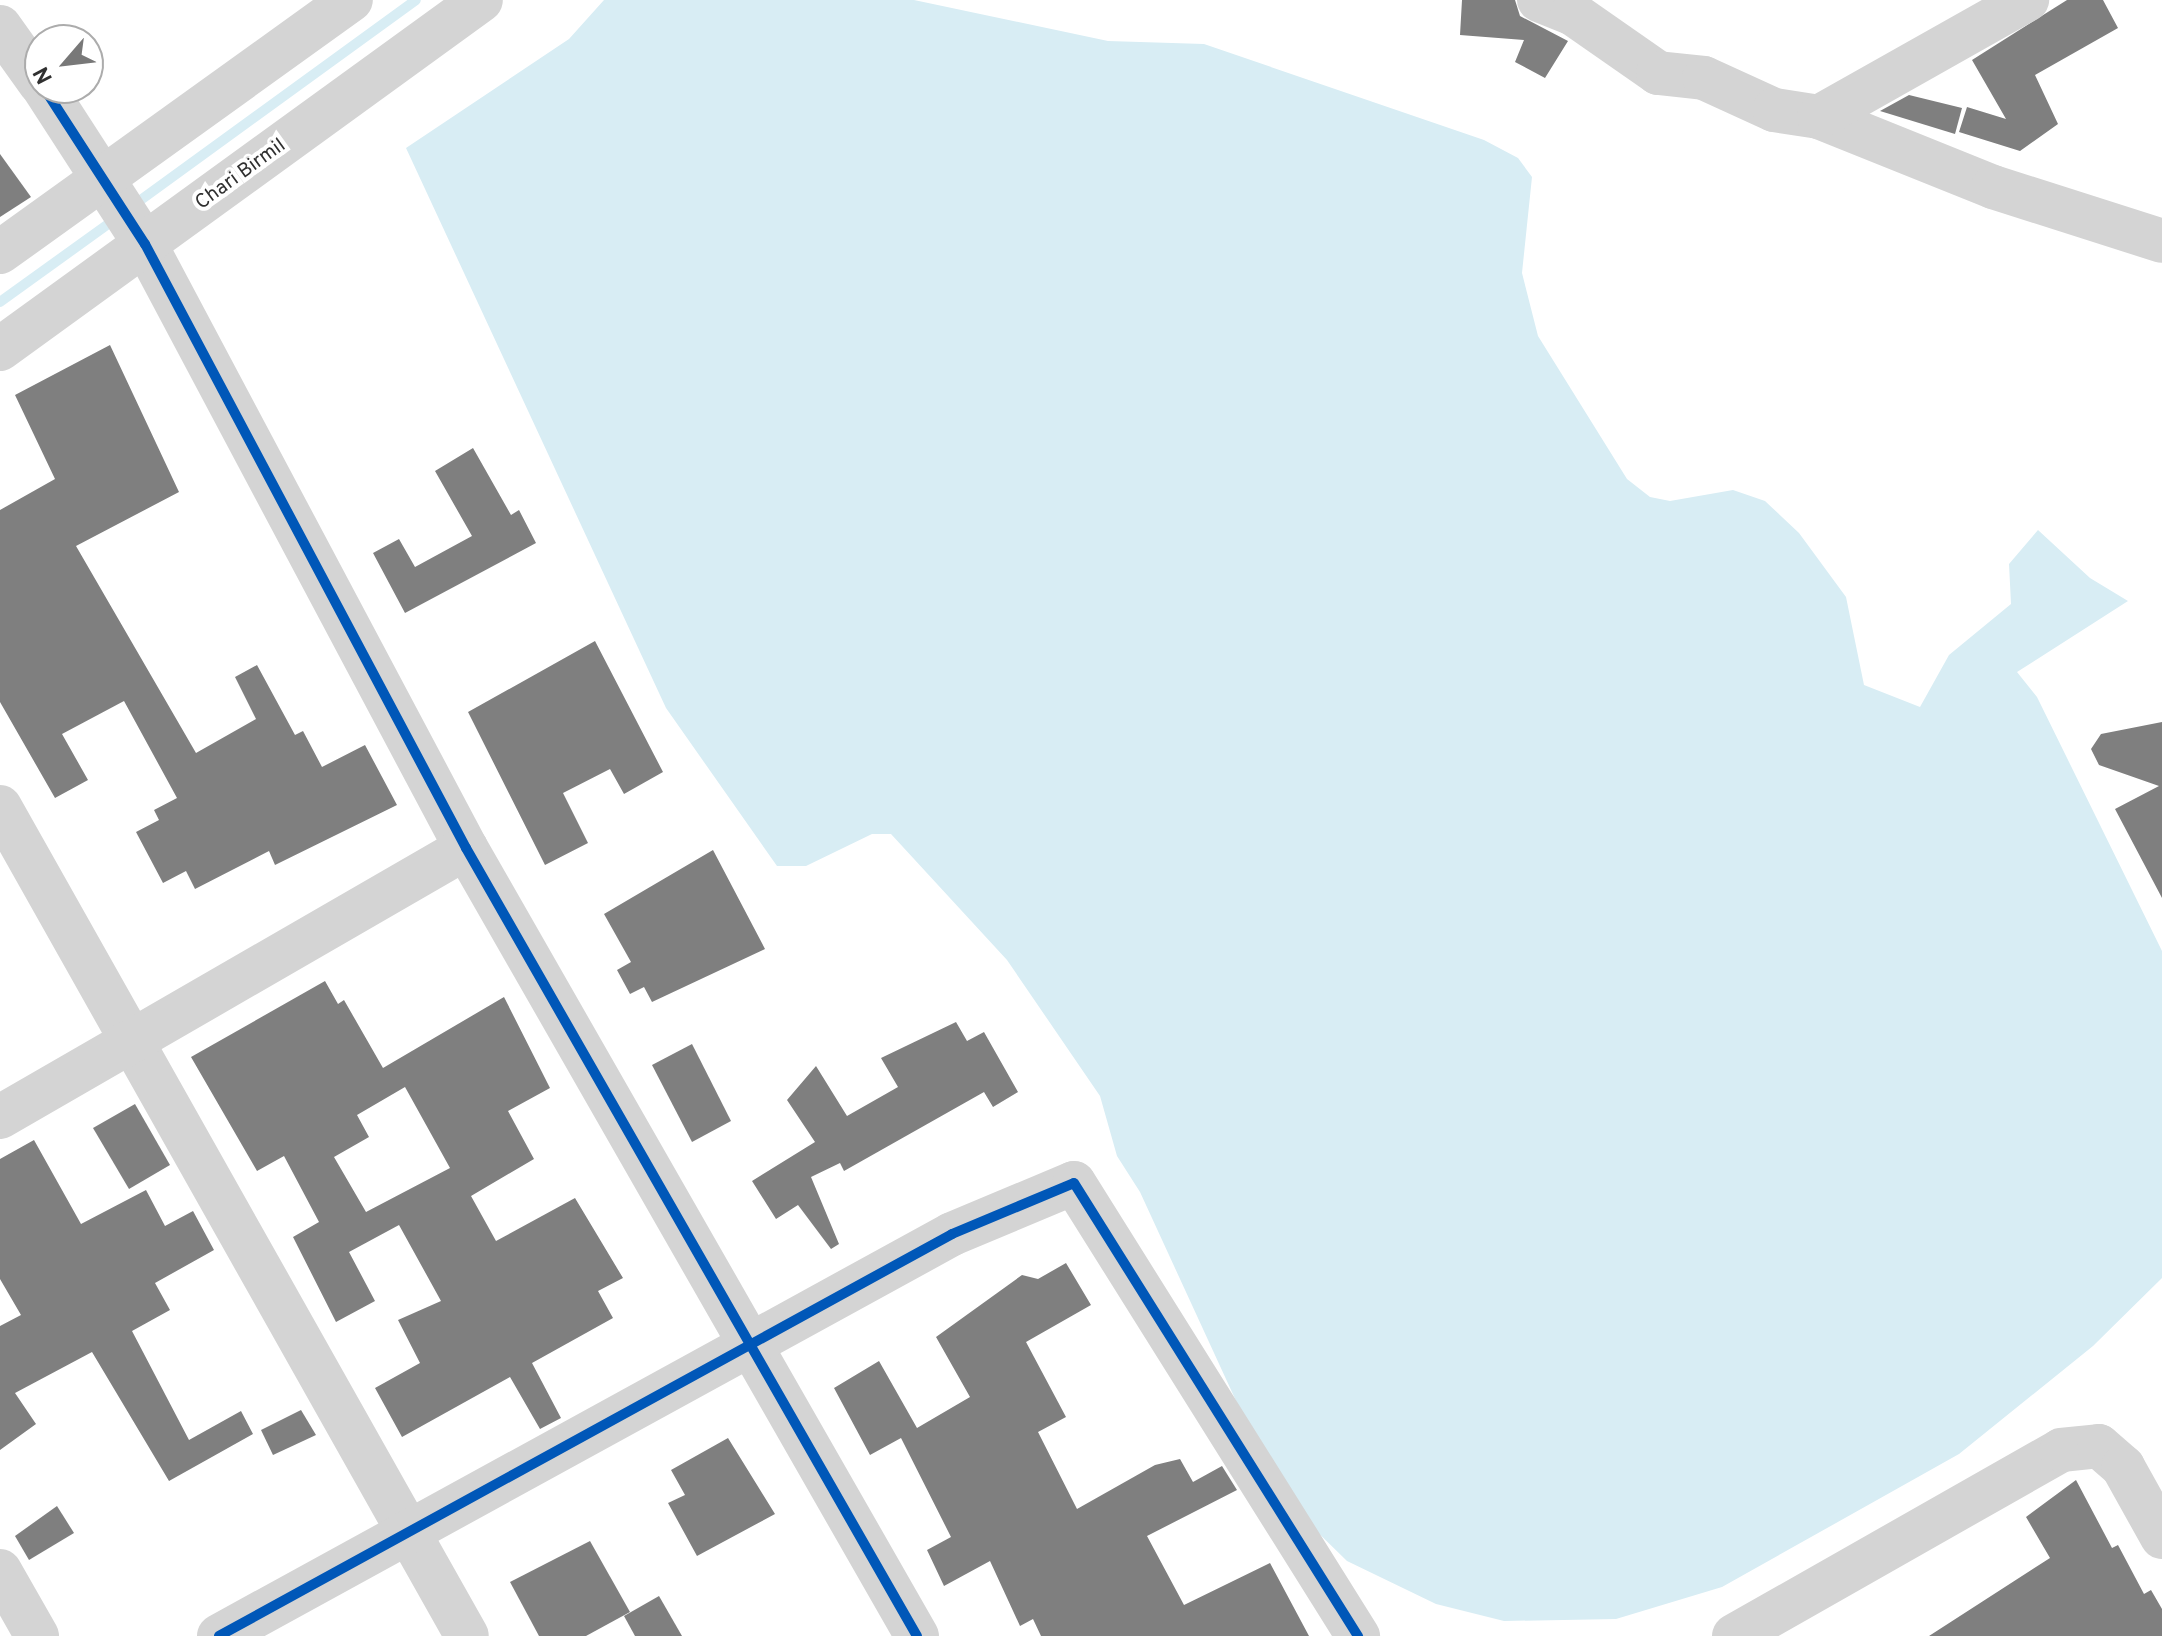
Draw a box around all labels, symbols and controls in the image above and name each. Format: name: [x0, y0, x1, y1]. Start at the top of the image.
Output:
north arrow: [24, 24, 104, 104]
text: N: [29, 61, 60, 88]
street label: Chari Birmil: [191, 134, 291, 216]

